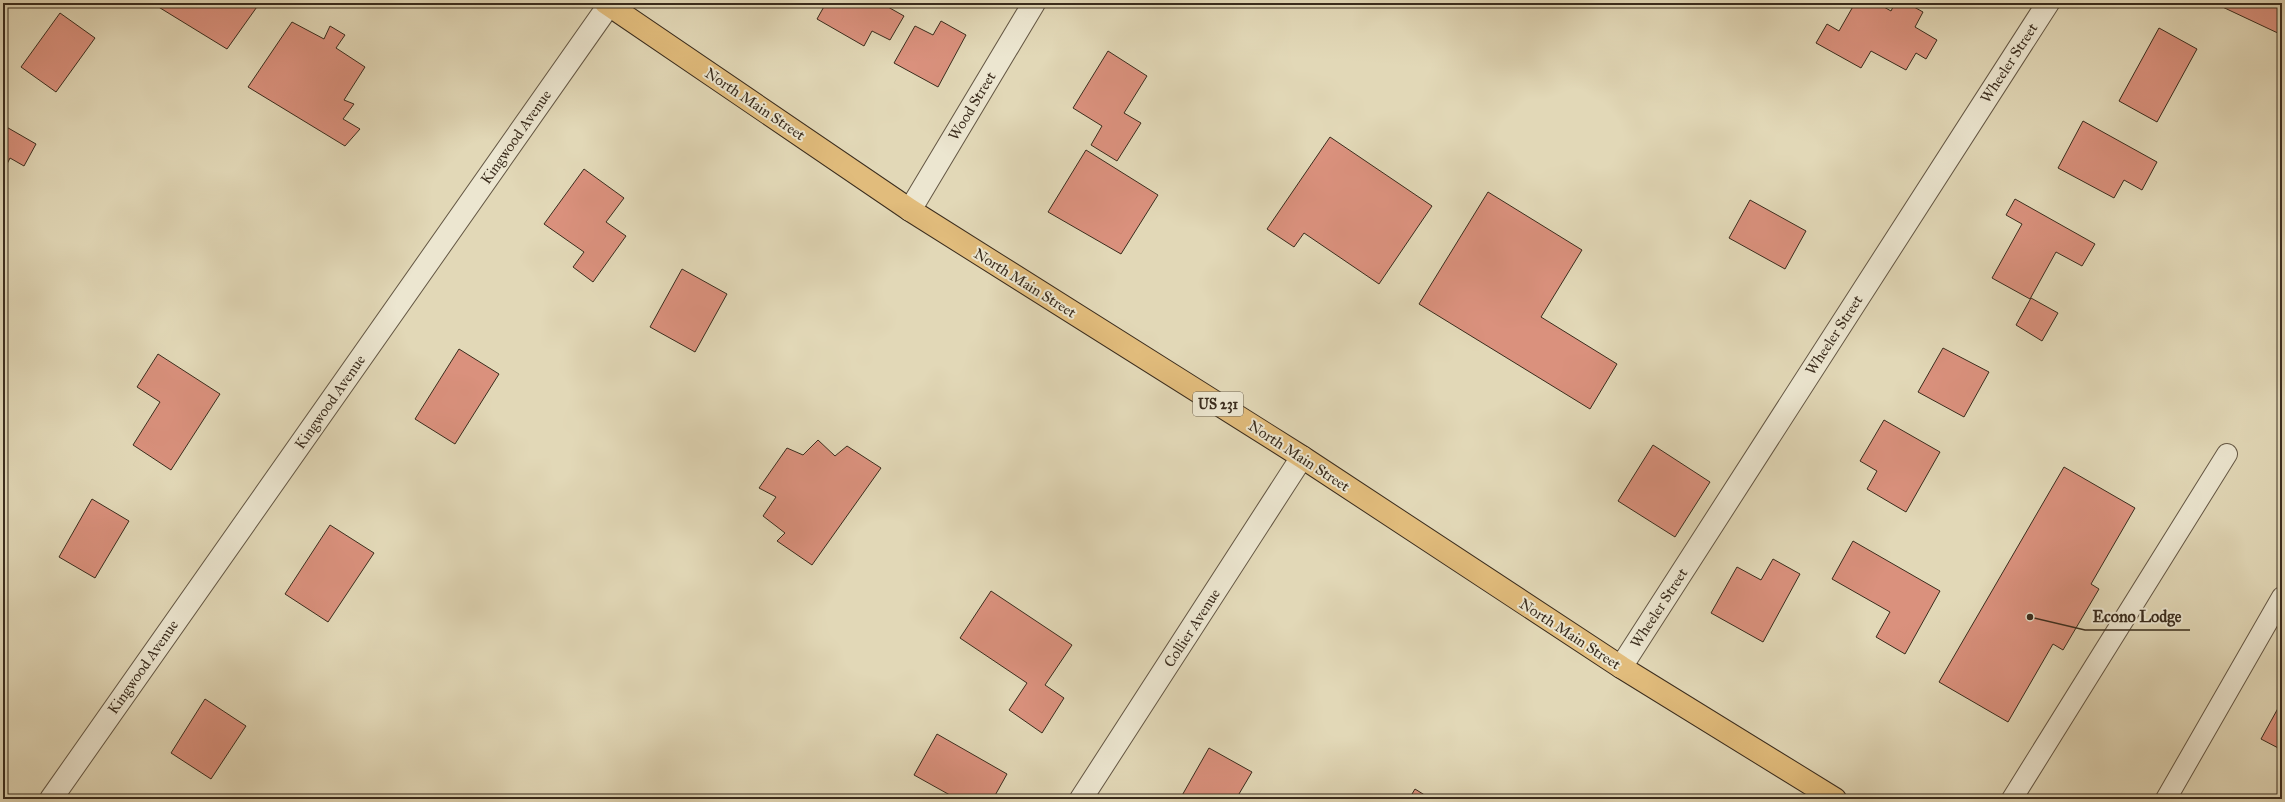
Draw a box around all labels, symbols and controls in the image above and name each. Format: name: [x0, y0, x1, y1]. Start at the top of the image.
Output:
street label: Wheeler Street: [1977, 19, 2042, 106]
street label: North Main Street: [701, 64, 809, 145]
street label: Wood Street: [944, 68, 1000, 144]
street label: Kingwood Avenue: [477, 86, 555, 188]
street label: North Main Street: [971, 244, 1080, 322]
street label: Wheeler Street: [1802, 291, 1867, 378]
street label: Kingwood Avenue: [291, 351, 369, 453]
road number: US 231: [1193, 392, 1243, 416]
street label: North Main Street: [1245, 417, 1354, 496]
street label: Wheeler Street: [1627, 564, 1692, 651]
street label: Collier Avenue: [1160, 585, 1224, 671]
street label: North Main Street: [1516, 595, 1625, 674]
callout: Econo Lodge: [2085, 602, 2190, 630]
text: Econo Lodge: [2093, 607, 2182, 627]
street label: Kingwood Avenue: [104, 616, 182, 718]

